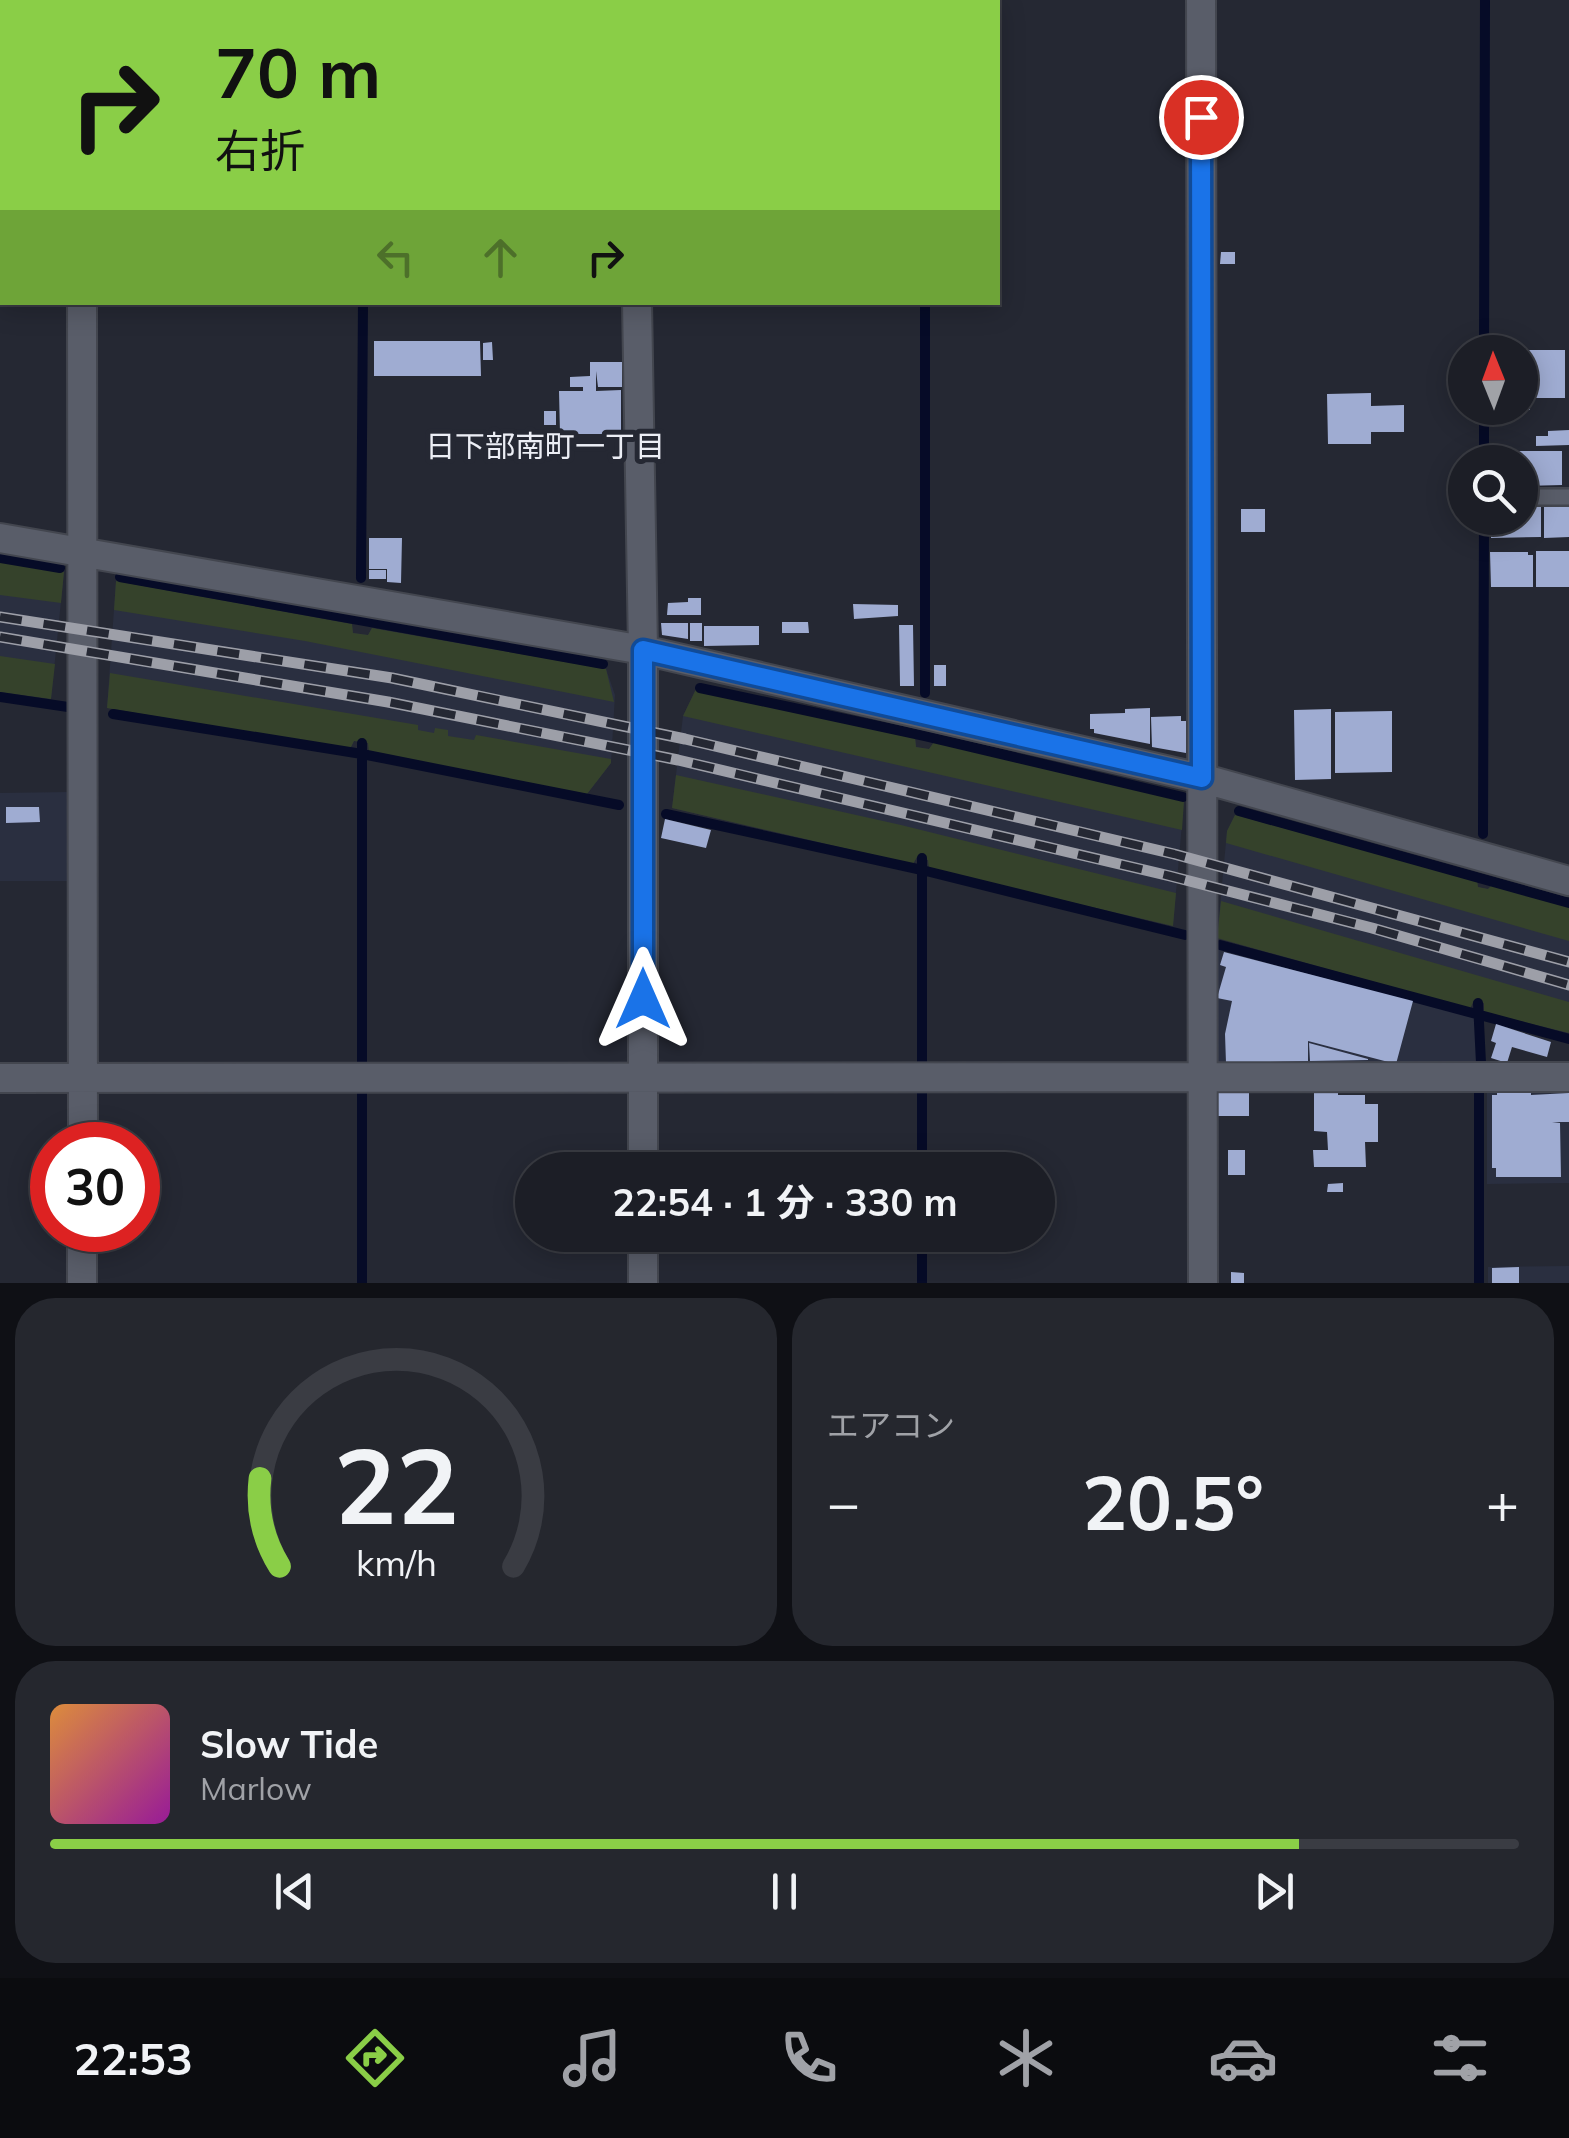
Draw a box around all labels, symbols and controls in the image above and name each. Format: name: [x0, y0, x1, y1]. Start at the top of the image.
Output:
text: 70 m: [215, 28, 381, 116]
icon: right: [50, 40, 180, 170]
pin: [1159, 75, 1244, 160]
icon: arrive: [1174, 90, 1229, 145]
text: 右折: [215, 122, 305, 178]
icon: left: [368, 230, 423, 285]
icon: ahead: [473, 230, 528, 285]
icon: right: [578, 230, 633, 285]
north arrow: [1448, 335, 1538, 425]
map controls: [1448, 335, 1538, 535]
district label: 日下部南町一丁目: [425, 427, 665, 465]
button: search: [1448, 445, 1538, 535]
position arrow: [591, 947, 695, 1051]
speed limit sign: 30: [30, 1122, 160, 1252]
text: 22:54 · 1 分 · 330 m: [612, 1178, 958, 1226]
text: エアコン: [827, 1405, 955, 1445]
text: 22: [334, 1419, 458, 1550]
text: 20.5°: [1082, 1455, 1264, 1549]
text: −: [827, 1468, 860, 1537]
text: +: [1486, 1468, 1519, 1537]
text: km/h: [356, 1540, 436, 1585]
text: Slow Tide: [200, 1720, 378, 1768]
text: Marlow: [200, 1768, 312, 1808]
icon: previous: [267, 1864, 322, 1919]
icon: pause: [757, 1864, 812, 1919]
icon: next: [1247, 1864, 1302, 1919]
icon: directions: [340, 2023, 410, 2093]
icon: music: [557, 2023, 627, 2093]
icon: phone: [774, 2023, 844, 2093]
icon: climate: [991, 2023, 1061, 2093]
icon: car: [1208, 2023, 1278, 2093]
icon: filters: [1425, 2023, 1495, 2093]
text: 22:53: [74, 2030, 193, 2086]

